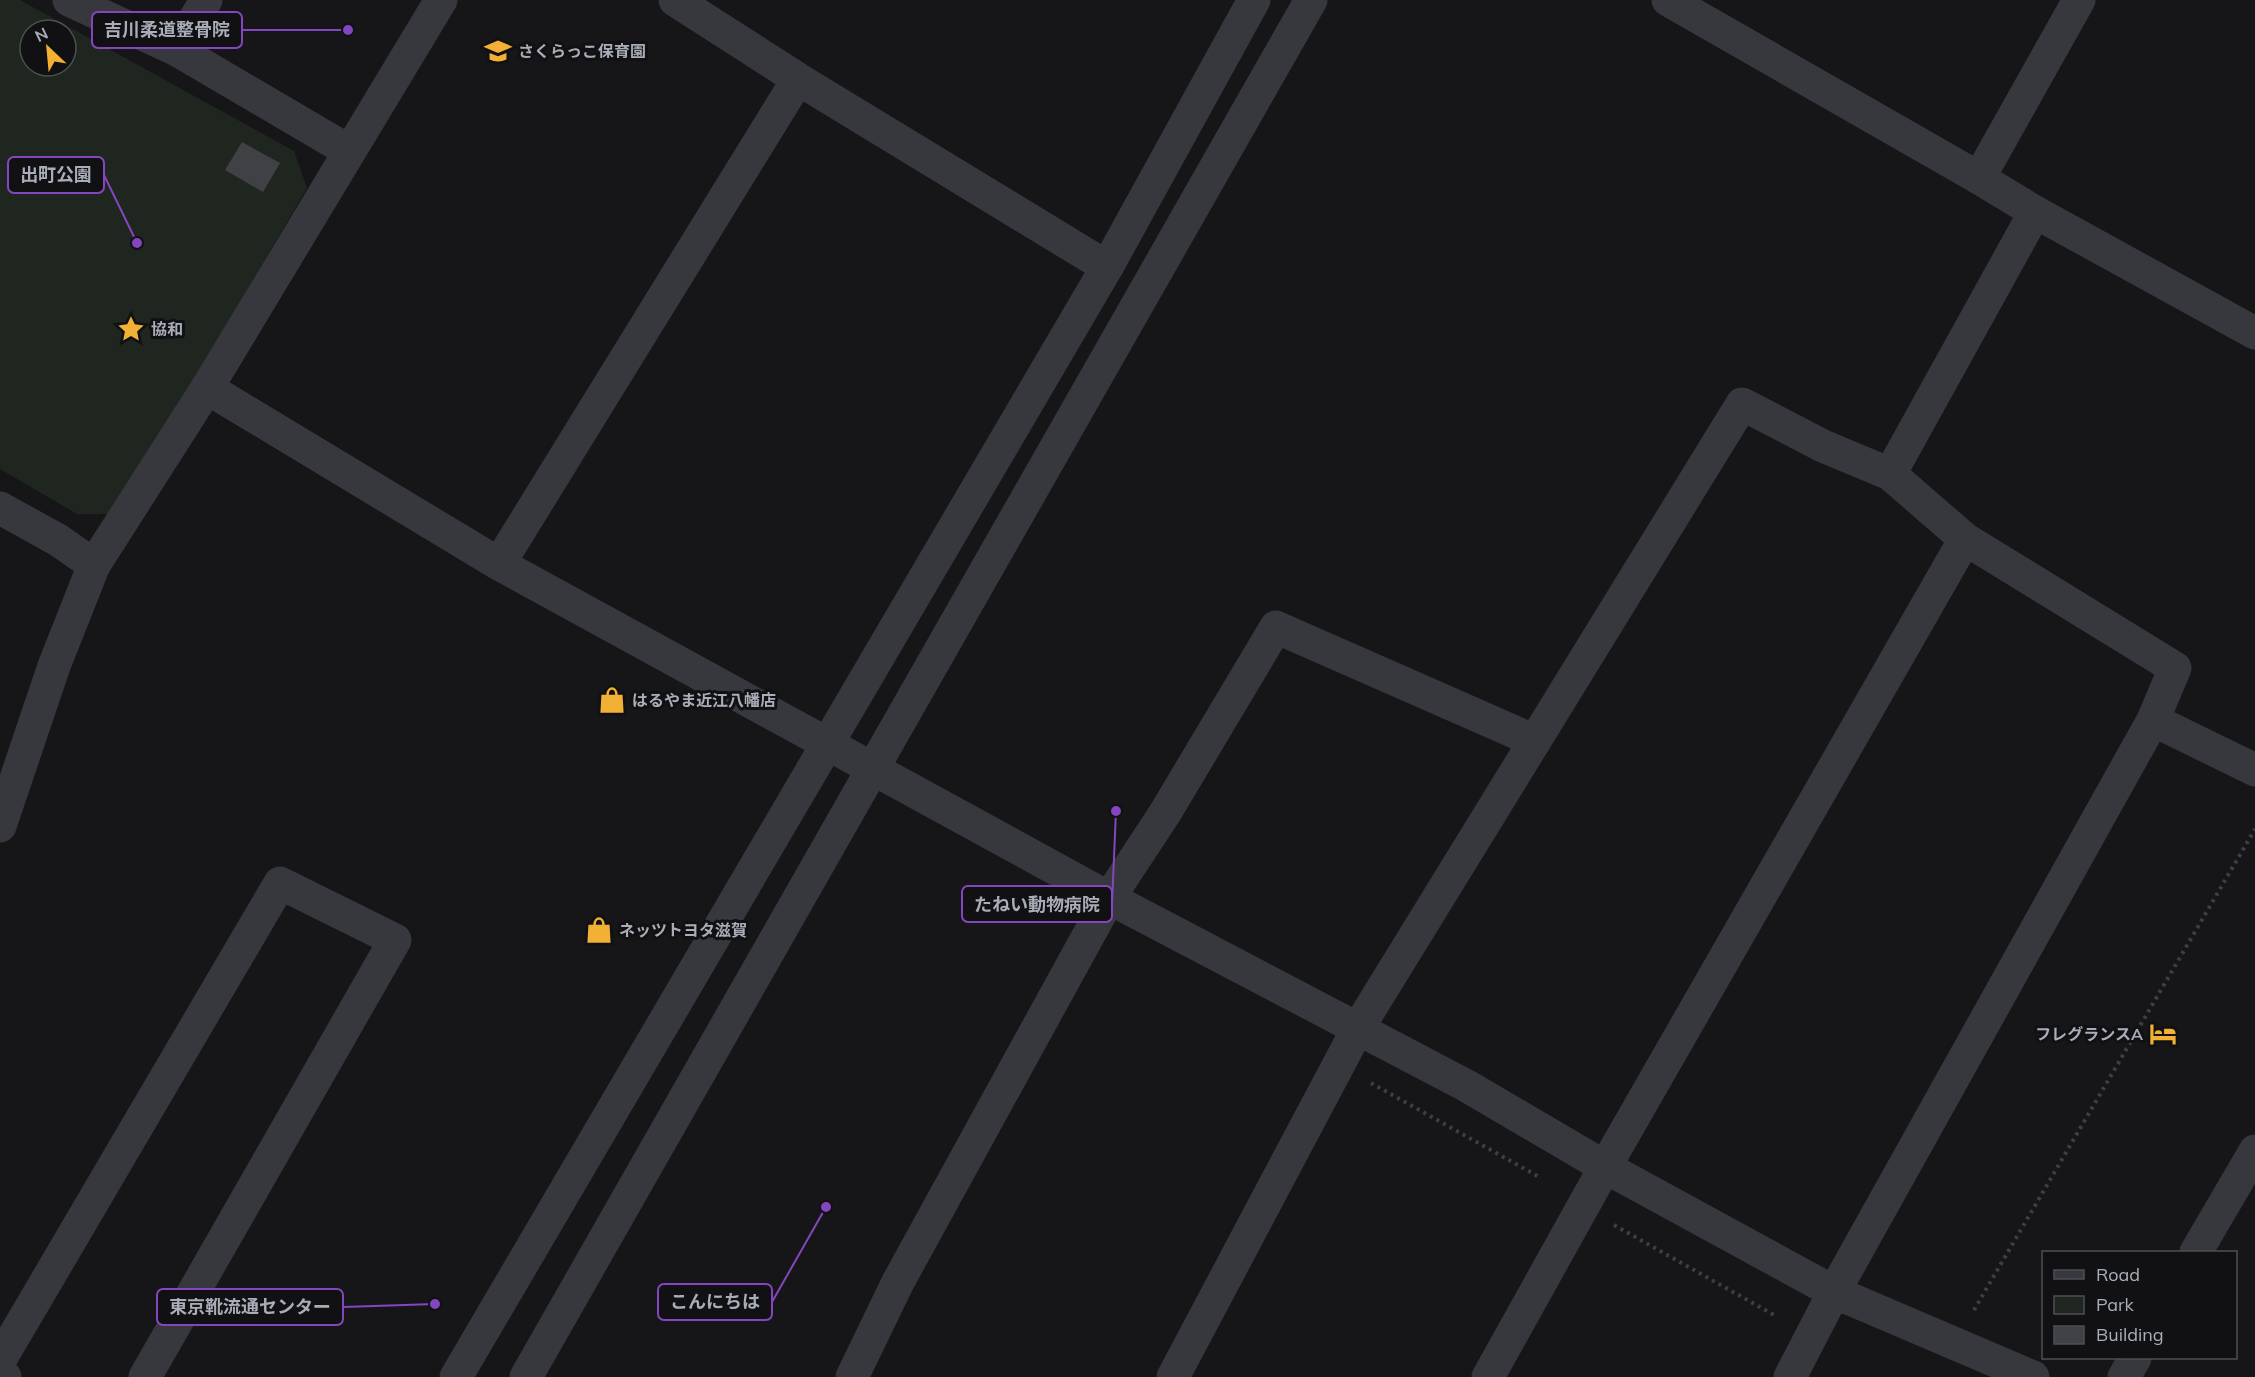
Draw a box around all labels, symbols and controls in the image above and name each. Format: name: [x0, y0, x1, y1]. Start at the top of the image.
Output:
callout: 吉川柔道整骨院: [92, 12, 242, 48]
north arrow: [18, 18, 78, 78]
text: 吉川柔道整骨院: [104, 18, 230, 41]
text: N: [32, 23, 51, 46]
school or university icon: さくらっこ保育園: [483, 36, 513, 66]
place label: さくらっこ保育園: [518, 41, 646, 61]
callout: 出町公園: [8, 157, 104, 193]
text: 出町公園: [20, 163, 92, 186]
place icon: 協和: [116, 314, 146, 344]
place label: 協和: [151, 319, 183, 339]
shop icon: はるやま近江八幡店: [597, 685, 627, 715]
place label: はるやま近江八幡店: [632, 690, 776, 710]
callout: たねい動物病院: [962, 886, 1112, 922]
text: たねい動物病院: [974, 893, 1100, 916]
shop icon: ネッツトヨタ滋賀: [584, 915, 614, 945]
place label: ネッツトヨタ滋賀: [619, 920, 747, 940]
hotel icon: フレグランスA: [2148, 1019, 2178, 1049]
place label: フレグランスA: [2035, 1024, 2143, 1044]
legend: [2042, 1251, 2237, 1359]
text: Road: [2096, 1263, 2140, 1286]
callout: こんにちは: [658, 1284, 772, 1320]
callout: 東京靴流通センター: [157, 1289, 343, 1325]
text: こんにちは: [670, 1290, 760, 1313]
text: Park: [2096, 1293, 2135, 1316]
text: 東京靴流通センター: [169, 1295, 331, 1318]
text: Building: [2096, 1323, 2164, 1346]

